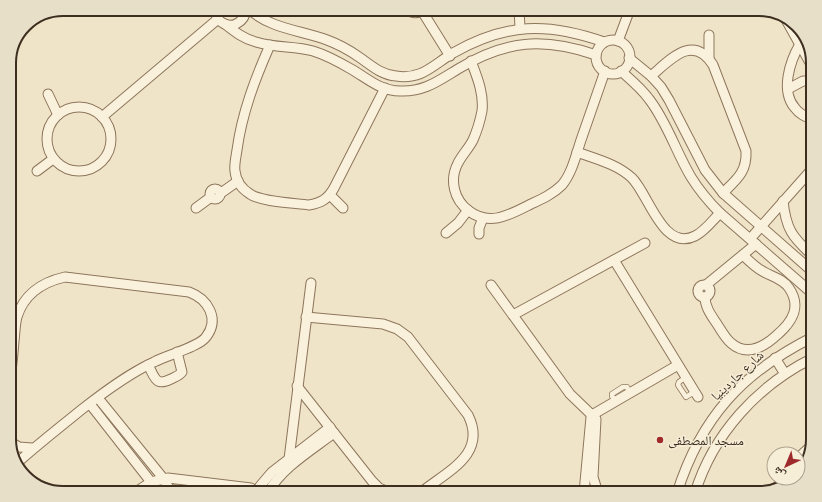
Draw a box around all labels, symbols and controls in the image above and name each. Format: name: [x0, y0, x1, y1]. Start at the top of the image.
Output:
street label: شارع جاردينيا: [707, 346, 768, 405]
place label: مسجد المصطفى: [668, 431, 744, 449]
marker: مسجد المصطفى: [655, 435, 665, 445]
north arrow: [766, 446, 806, 486]
text: ش: [770, 463, 789, 482]

